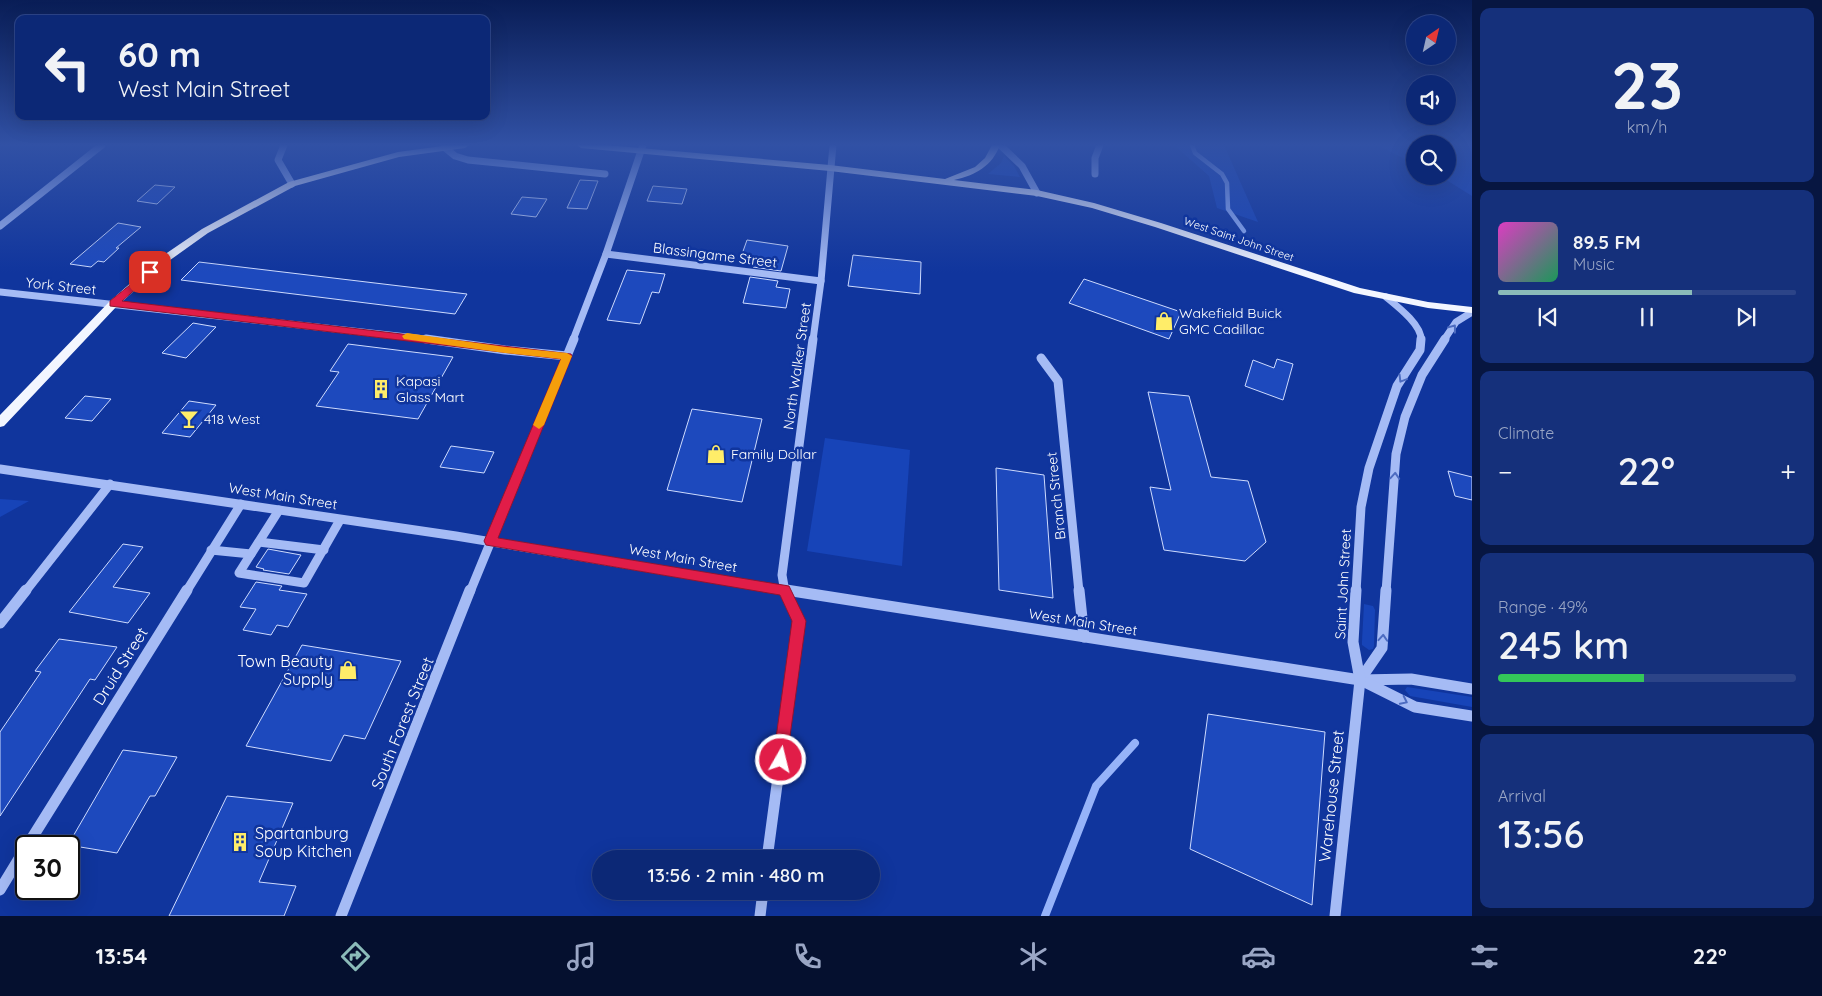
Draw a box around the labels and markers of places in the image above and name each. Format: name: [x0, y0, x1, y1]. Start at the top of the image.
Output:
pin: [129, 251, 171, 293]
place label: Wakefield Buick GMC Cadillac: [1179, 304, 1282, 338]
shop icon: Wakefield Buick GMC Cadillac: [1153, 310, 1175, 332]
place label: Kapasi Glass Mart: [396, 372, 465, 406]
building icon: Kapasi Glass Mart: [370, 378, 392, 400]
bar icon: 418 West: [178, 408, 200, 430]
place label: 418 West: [204, 410, 261, 428]
shop icon: Family Dollar: [705, 443, 727, 465]
place label: Family Dollar: [731, 445, 817, 463]
place label: Town Beauty Supply: [237, 651, 333, 689]
shop icon: Town Beauty Supply: [337, 659, 359, 681]
place label: Spartanburg Soup Kitchen: [255, 823, 352, 861]
building icon: Spartanburg Soup Kitchen: [229, 831, 251, 853]

